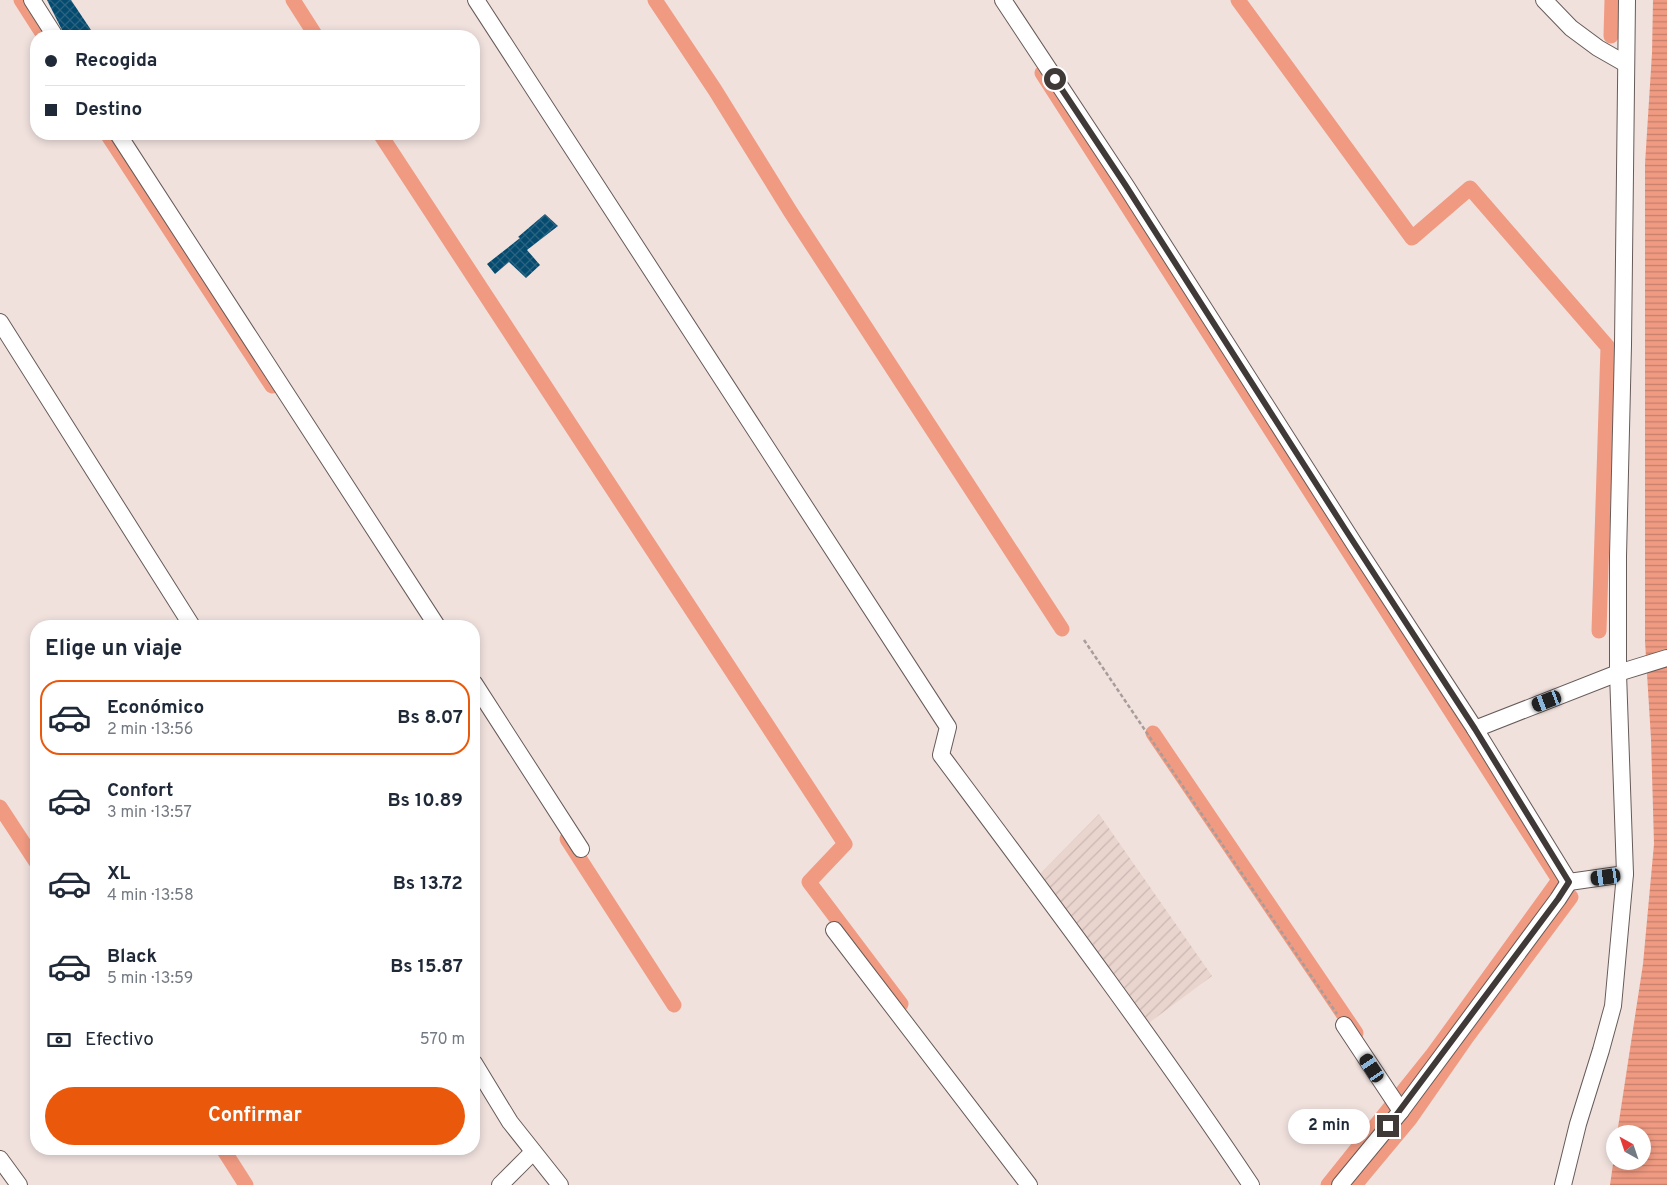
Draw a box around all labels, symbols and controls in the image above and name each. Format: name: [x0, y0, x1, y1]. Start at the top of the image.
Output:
text: Recogida: [75, 49, 157, 73]
route start: [1044, 68, 1066, 90]
text: Destino: [75, 98, 142, 122]
text: Elige un viaje: [45, 636, 182, 663]
car: [1530, 689, 1563, 713]
icon: car: [47, 695, 92, 740]
text: Económico: [107, 696, 204, 720]
text: Bs 8.07: [397, 706, 463, 730]
text: 2 min · 13:56: [107, 720, 193, 740]
icon: car: [47, 778, 92, 823]
text: Confort: [107, 779, 173, 803]
text: Bs 10.89: [387, 789, 463, 813]
text: 3 min · 13:57: [107, 803, 192, 823]
icon: car: [47, 861, 92, 906]
text: XL: [107, 862, 130, 886]
car: [1590, 867, 1621, 887]
text: Bs 13.72: [393, 872, 463, 896]
text: 4 min · 13:58: [107, 886, 194, 906]
icon: car: [47, 944, 92, 989]
text: Black: [107, 945, 157, 969]
text: Bs 15.87: [390, 955, 463, 979]
text: 5 min · 13:59: [107, 969, 193, 989]
icon: cash: [45, 1026, 73, 1054]
text: Efectivo: [85, 1028, 154, 1052]
text: 570 m: [420, 1030, 465, 1050]
car: [1357, 1051, 1386, 1085]
button: Confirmar: [45, 1087, 465, 1145]
callout: 2 min: [1288, 1108, 1370, 1144]
route end: [1377, 1115, 1399, 1137]
text: 2 min: [1308, 1116, 1350, 1136]
north arrow: [1606, 1125, 1651, 1170]
map controls: [1606, 1125, 1651, 1170]

